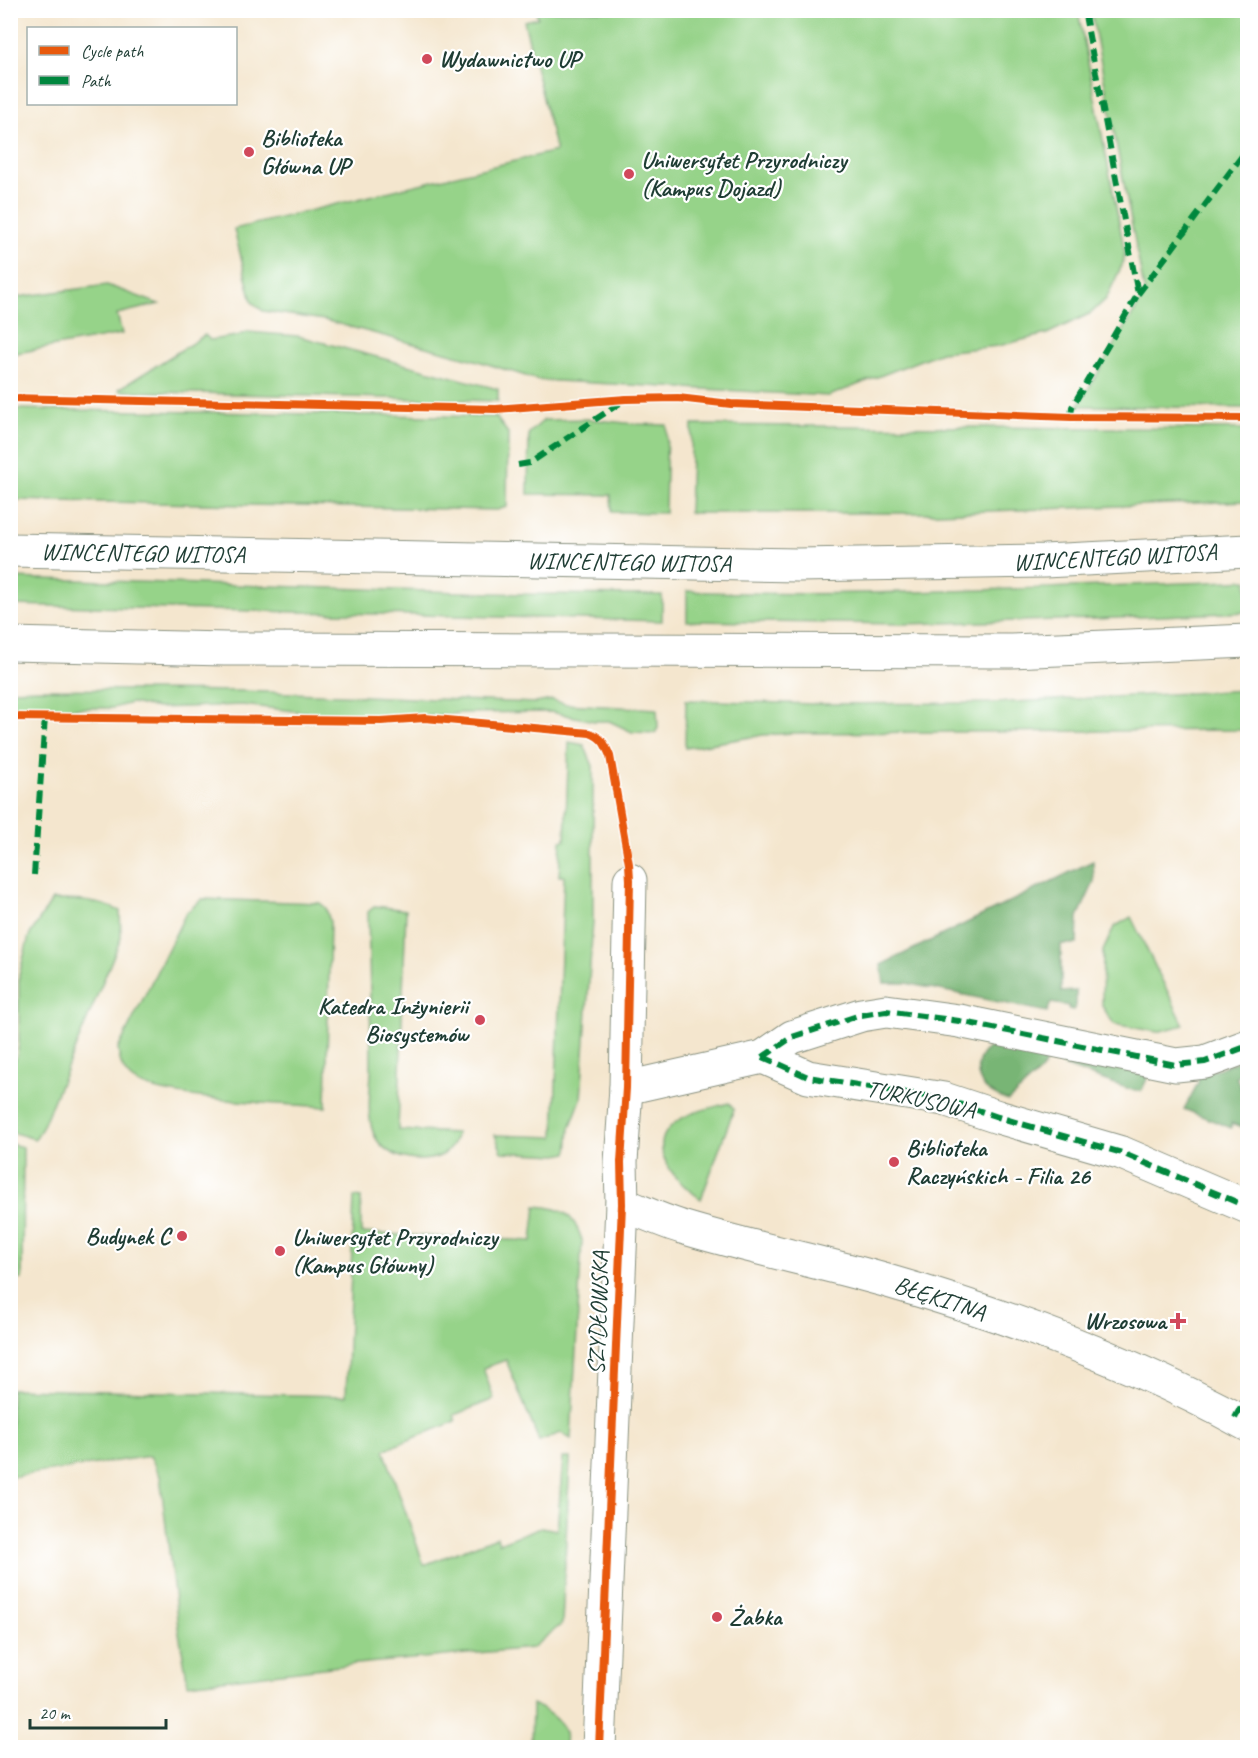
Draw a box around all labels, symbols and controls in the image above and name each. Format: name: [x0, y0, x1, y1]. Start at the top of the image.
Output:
legend: [27, 27, 237, 105]
text: Cycle path: [81, 40, 144, 62]
place label: Wydawnictwo UP: [439, 44, 583, 74]
marker: Wydawnictwo UP: [420, 52, 434, 66]
text: Path: [81, 70, 111, 92]
place label: Biblioteka Główna UP: [261, 123, 353, 181]
marker: Biblioteka Główna UP: [242, 145, 256, 159]
place label: Uniwersytet Przyrodniczy (Kampus Dojazd): [641, 145, 849, 203]
marker: Uniwersytet Przyrodniczy (Kampus Dojazd): [622, 167, 636, 181]
street label: WINCENTEGO WITOSA: [41, 536, 246, 570]
street label: WINCENTEGO WITOSA: [1012, 537, 1218, 577]
street label: WINCENTEGO WITOSA: [527, 545, 732, 579]
place label: Katedra Inżynierii Biosystemów: [318, 991, 471, 1049]
marker: Katedra Inżynierii Biosystemów: [473, 1013, 487, 1027]
street label: TURKUSOWA: [864, 1073, 979, 1125]
place label: Biblioteka Raczyńskich - Filia 26: [906, 1133, 1092, 1191]
marker: Biblioteka Raczyńskich - Filia 26: [887, 1155, 901, 1169]
place label: Budynek C: [85, 1221, 174, 1251]
place label: Uniwersytet Przyrodniczy (Kampus Główny): [292, 1222, 500, 1280]
marker: Budynek C: [175, 1229, 189, 1243]
marker: Uniwersytet Przyrodniczy (Kampus Główny): [273, 1244, 287, 1258]
street label: SZYDŁOWSKA: [581, 1250, 615, 1375]
street label: BŁĘKITNA: [891, 1269, 990, 1327]
place label: Wrzosowa: [1084, 1306, 1168, 1336]
marker: Wrzosowa: [1171, 1314, 1185, 1328]
place label: Żabka: [729, 1602, 784, 1632]
marker: Żabka: [710, 1610, 724, 1624]
scale bar: [30, 1692, 166, 1730]
text: 20 m: [39, 1702, 72, 1724]

